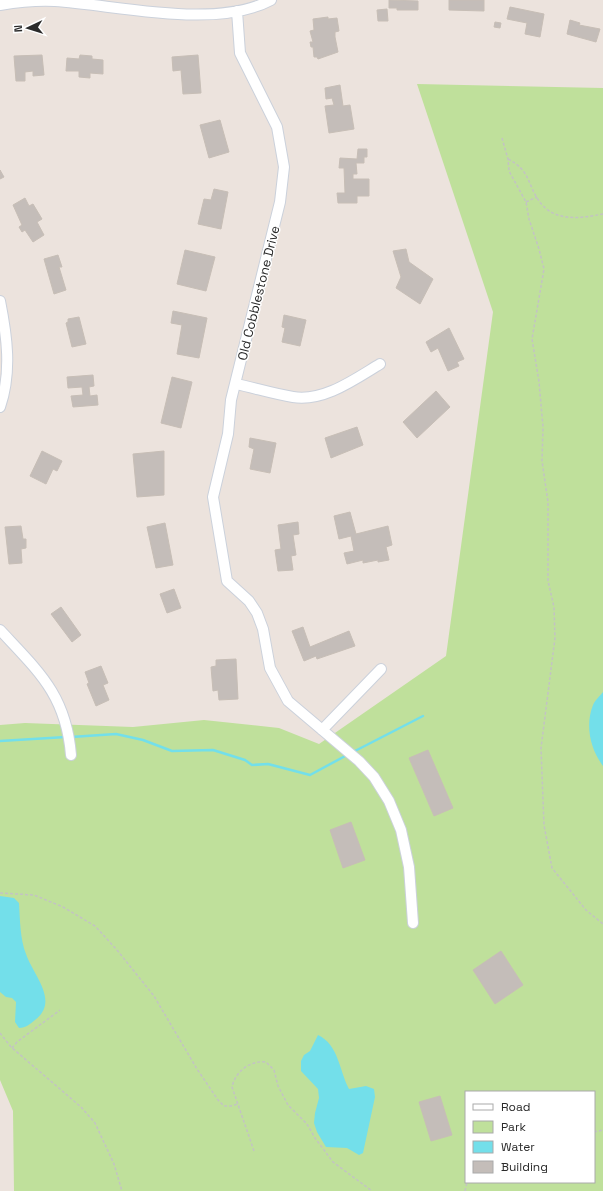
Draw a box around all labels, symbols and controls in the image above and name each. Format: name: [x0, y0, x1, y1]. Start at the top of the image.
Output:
north arrow: [8, 8, 48, 48]
text: N: [11, 25, 25, 33]
street label: Old Cobblestone Drive: [234, 224, 283, 362]
legend: [465, 1091, 595, 1183]
text: Road: [501, 1099, 530, 1115]
text: Park: [501, 1119, 526, 1135]
text: Water: [501, 1139, 535, 1155]
text: Building: [501, 1159, 548, 1175]

